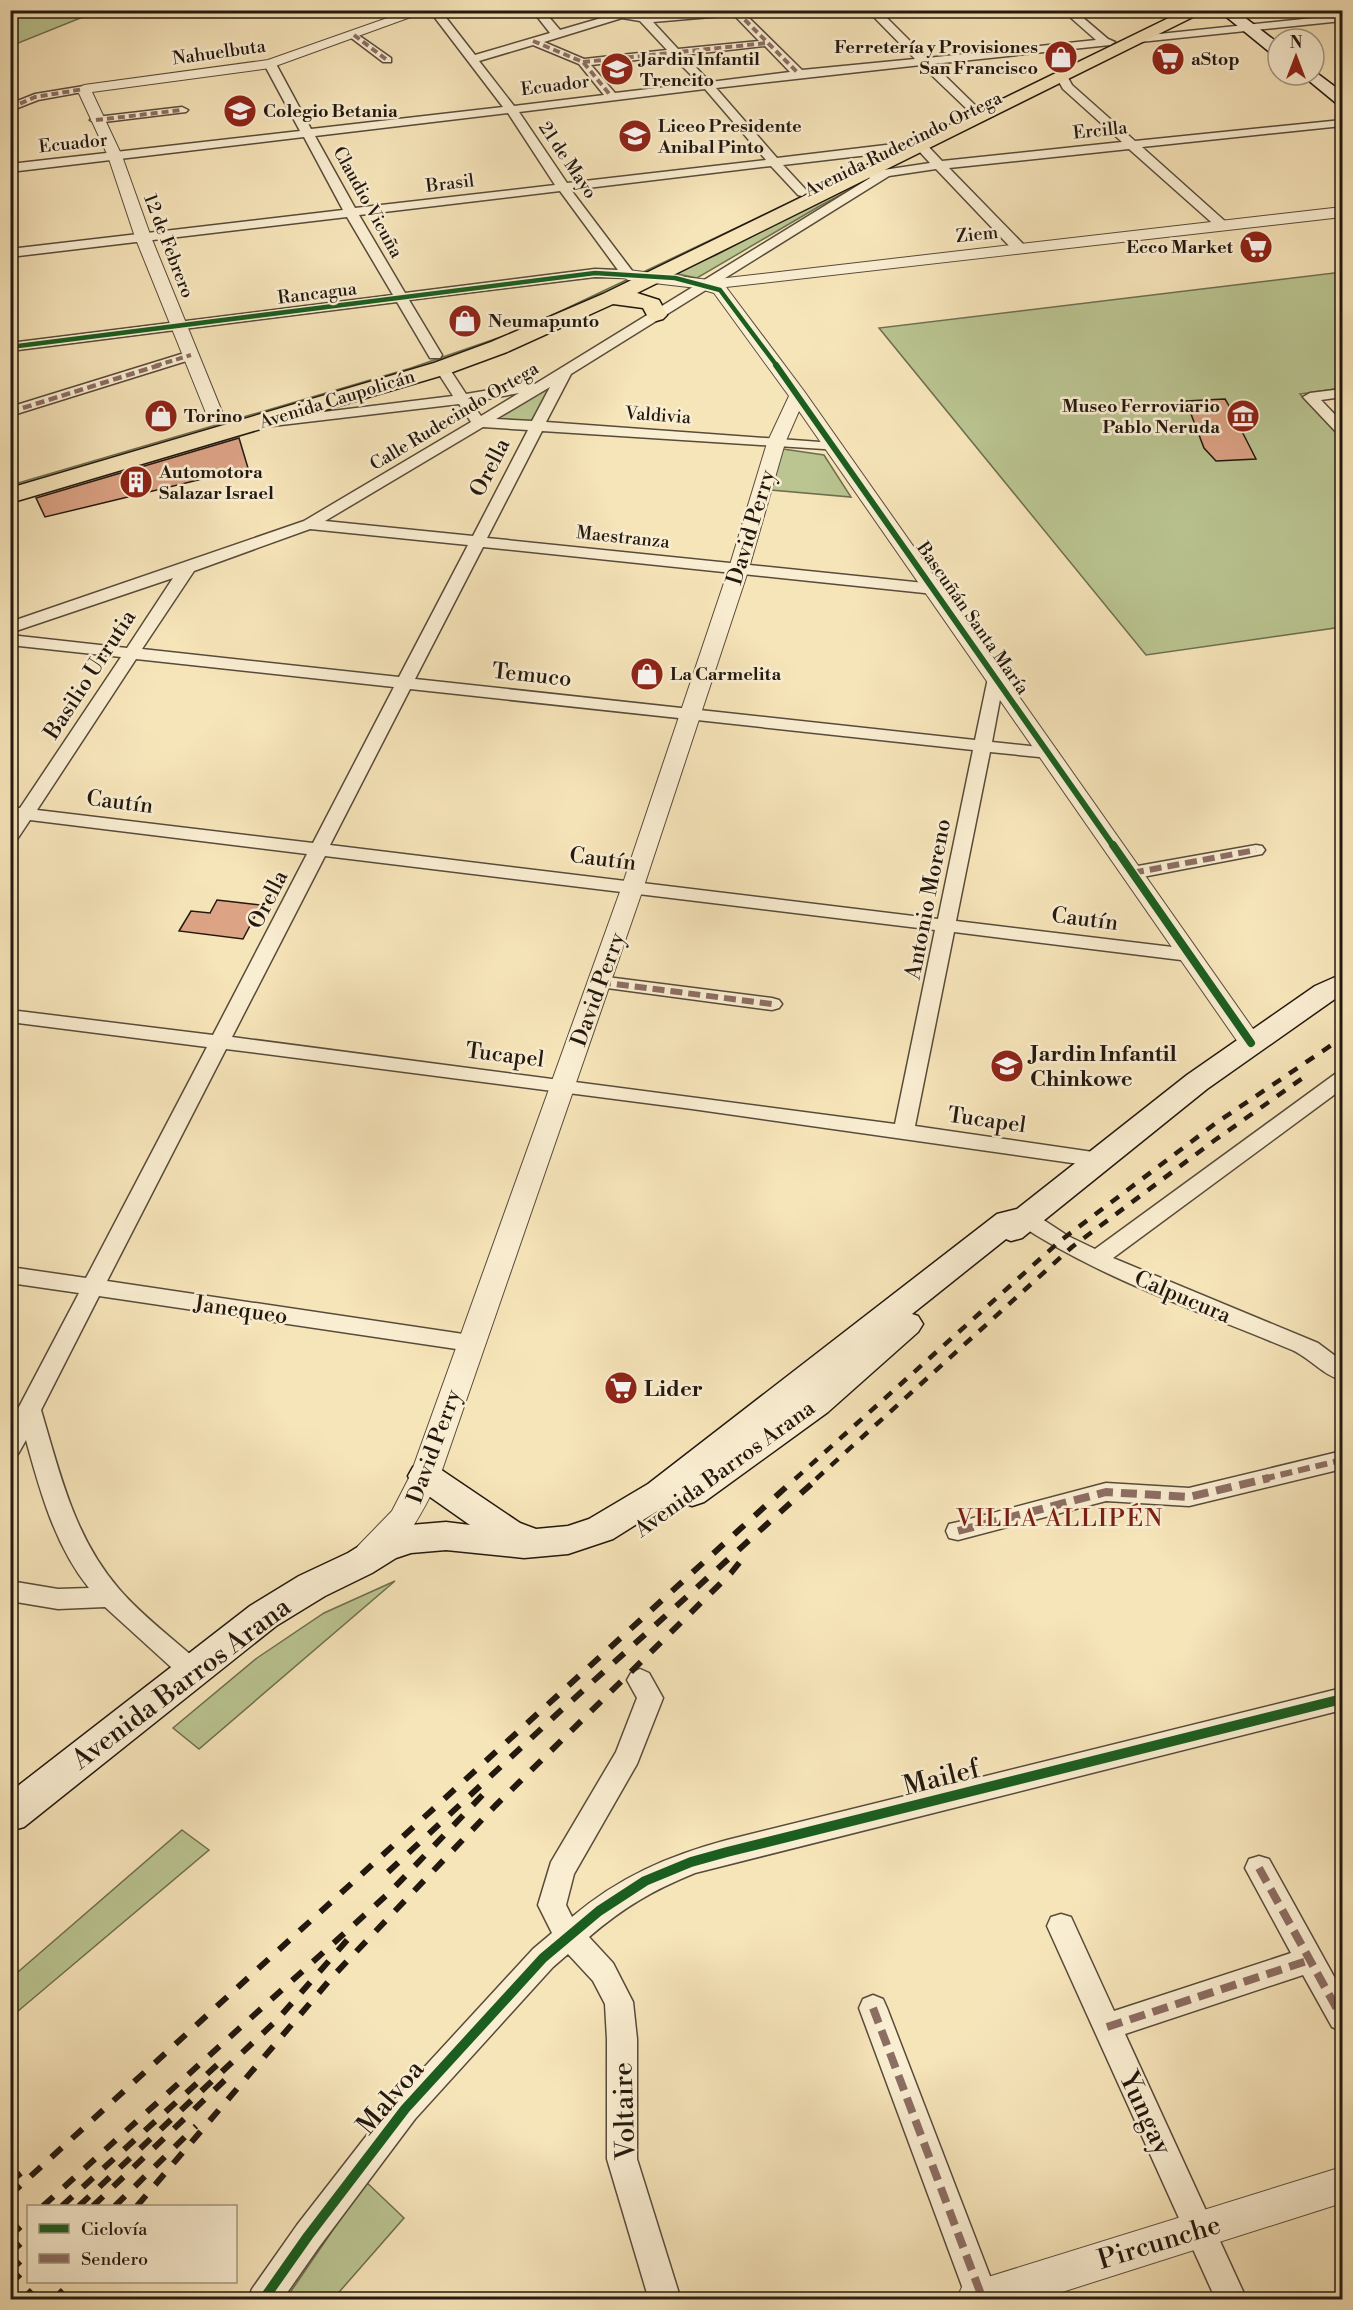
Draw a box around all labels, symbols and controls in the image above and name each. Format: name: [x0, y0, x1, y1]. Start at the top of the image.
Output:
north arrow: [1266, 27, 1326, 87]
text: N: [1290, 33, 1303, 53]
street label: Nahuelbuta: [171, 34, 268, 70]
place label: Ferretería y Provisiones San Francisco: [834, 36, 1038, 80]
shop icon: Ferretería y Provisiones San Francisco: [1043, 39, 1079, 75]
supermarket icon: aStop: [1150, 41, 1186, 77]
place label: Jardin Infantil Trencito: [637, 48, 760, 92]
place label: aStop: [1191, 48, 1240, 71]
school or university icon: Jardin Infantil Trencito: [599, 51, 635, 87]
street label: Ecuador: [519, 70, 591, 101]
street label: Avenida Rudecindo Ortega: [800, 86, 1007, 203]
school or university icon: Colegio Betania: [222, 93, 258, 129]
place label: Colegio Betania: [263, 100, 398, 123]
place label: Liceo Presidente Anibal Pinto: [657, 115, 802, 159]
street label: Ercilla: [1072, 116, 1129, 145]
street label: 21 de Mayo: [533, 117, 602, 203]
school or university icon: Liceo Presidente Anibal Pinto: [617, 118, 653, 154]
street label: Ecuador: [38, 128, 109, 159]
street label: Claudio Vicuña: [327, 142, 408, 263]
street label: Brasil: [424, 169, 476, 198]
street label: 12 de Febrero: [138, 191, 199, 301]
street label: Ziem: [955, 221, 1000, 248]
supermarket icon: Ecco Market: [1238, 229, 1274, 265]
place label: Ecco Market: [1126, 236, 1234, 259]
street label: Rancagua: [276, 277, 359, 310]
shop icon: Neumapunto: [447, 303, 483, 339]
place label: Neumapunto: [488, 310, 599, 333]
street label: Calle Rudecindo Ortega: [366, 356, 544, 476]
street label: Avenida Caupolicán: [256, 365, 418, 434]
place label: Museo Ferroviario Pablo Neruda: [1062, 395, 1220, 439]
shop icon: Torino: [143, 398, 179, 434]
museum icon: Museo Ferroviario Pablo Neruda: [1225, 398, 1261, 434]
street label: Valdivia: [623, 402, 693, 429]
place label: Torino: [184, 405, 243, 428]
street label: Orella: [464, 433, 517, 501]
place label: Automotora Salazar Israel: [158, 461, 274, 505]
building icon: Automotora Salazar Israel: [118, 464, 154, 500]
street label: David Perry: [721, 466, 782, 588]
street label: Maestranza: [575, 521, 672, 554]
street label: Bascuñán Santa María: [911, 537, 1034, 700]
street label: Basilio Urrutia: [38, 604, 143, 745]
shop icon: La Carmelita: [629, 656, 665, 692]
street label: Temuco: [491, 658, 573, 693]
place label: La Carmelita: [670, 663, 781, 686]
street label: Cautín: [85, 785, 155, 820]
street label: Antonio Moreno: [899, 817, 957, 983]
street label: Cautín: [568, 842, 638, 877]
street label: Orella: [242, 865, 295, 933]
street label: Cautín: [1050, 902, 1120, 937]
street label: David Perry: [565, 929, 632, 1050]
street label: Tucapel: [464, 1037, 546, 1074]
place label: Jardin Infantil Chinkowe: [1027, 1041, 1177, 1093]
school or university icon: Jardin Infantil Chinkowe: [989, 1048, 1025, 1084]
street label: Tucapel: [946, 1102, 1028, 1139]
street label: Calpucura: [1130, 1265, 1236, 1330]
street label: Janequeo: [191, 1290, 289, 1330]
supermarket icon: Lider: [603, 1370, 639, 1406]
place label: Lider: [644, 1376, 703, 1403]
street label: David Perry: [401, 1386, 468, 1507]
street label: Avenida Barros Arana: [629, 1394, 821, 1544]
district label: VILLA ALLIPÉN: [955, 1503, 1164, 1534]
street label: Avenida Barros Arana: [64, 1590, 298, 1778]
street label: Mailef: [899, 1752, 984, 1804]
street label: Malvoa: [350, 2053, 432, 2142]
street label: Voltaire: [606, 2062, 644, 2161]
street label: Yungay: [1110, 2065, 1179, 2161]
legend: [27, 2205, 237, 2283]
street label: Pircunche: [1094, 2208, 1225, 2278]
text: Ciclovía: [81, 2218, 148, 2241]
text: Sendero: [81, 2248, 148, 2271]

